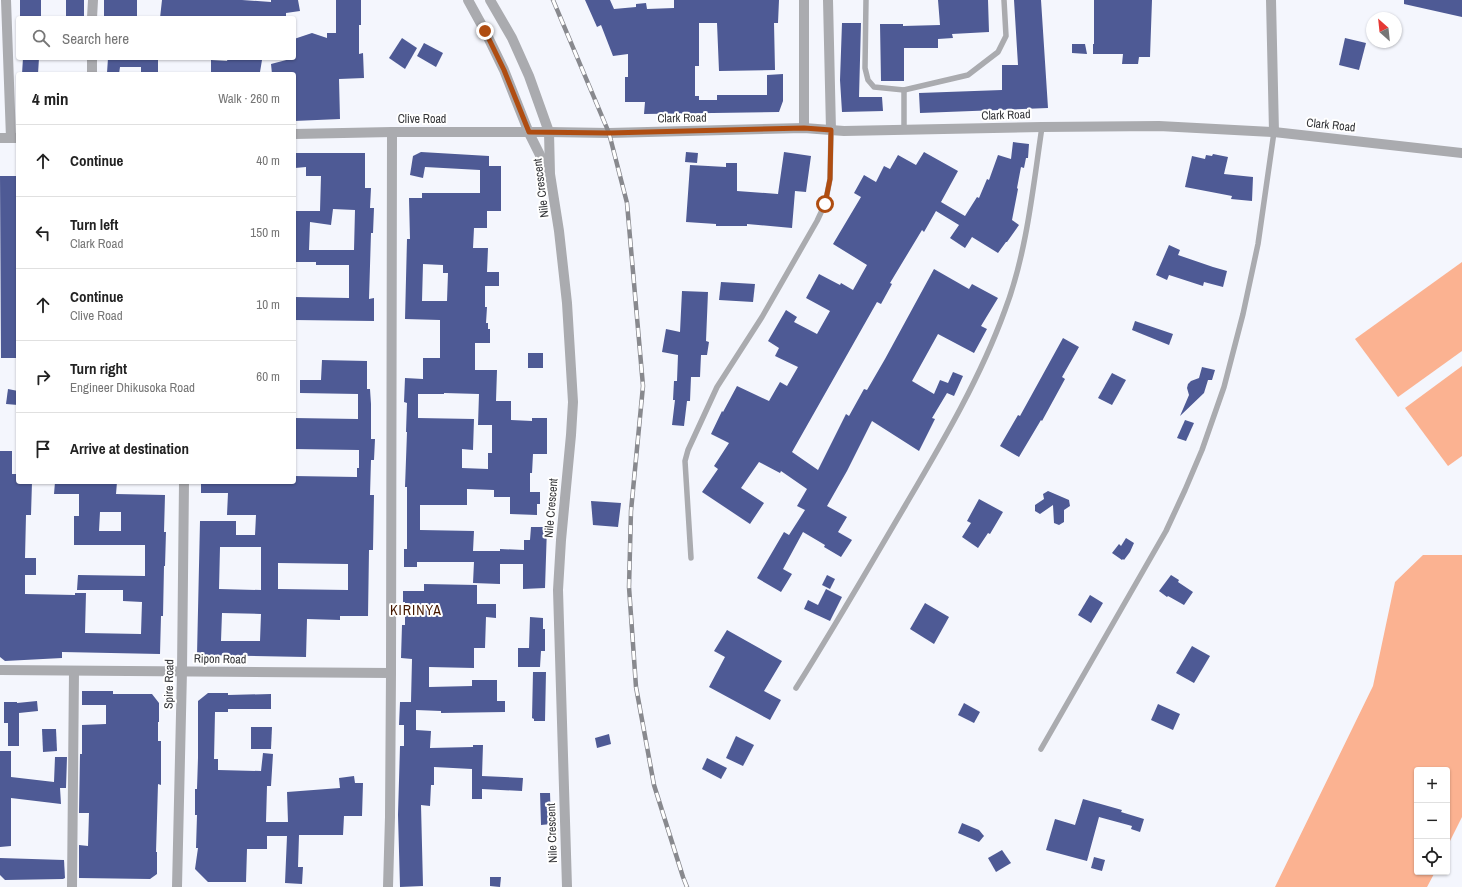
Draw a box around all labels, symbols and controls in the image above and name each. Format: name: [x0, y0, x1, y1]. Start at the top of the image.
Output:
north arrow: [1366, 12, 1402, 48]
search box: [16, 16, 296, 60]
route end: [476, 22, 494, 40]
icon: search: [30, 27, 52, 49]
text: Search here: [62, 28, 129, 49]
text: 4 min: [32, 87, 68, 110]
text: Walk · 260 m: [218, 90, 280, 107]
street label: Clark Road: [981, 106, 1031, 124]
street label: Clark Road: [657, 110, 707, 126]
street label: Clive Road: [398, 111, 446, 127]
street label: Clark Road: [1306, 114, 1356, 136]
icon: ahead: [32, 150, 54, 172]
text: Continue: [70, 150, 123, 171]
text: 40 m: [256, 152, 280, 169]
street label: Nile Crescent: [529, 157, 553, 219]
route start: [816, 195, 834, 213]
text: Turn left: [70, 214, 118, 235]
icon: left: [32, 222, 54, 244]
text: 150 m: [250, 224, 280, 241]
text: Clark Road: [70, 235, 123, 252]
text: Continue: [70, 286, 123, 307]
icon: ahead: [32, 294, 54, 316]
text: 10 m: [256, 296, 280, 313]
text: Clive Road: [70, 307, 123, 324]
text: Turn right: [70, 358, 127, 379]
icon: right: [32, 366, 54, 388]
text: 60 m: [256, 368, 280, 385]
text: Engineer Dhikusoka Road: [70, 379, 195, 396]
icon: arrive: [32, 438, 54, 460]
text: Arrive at destination: [70, 438, 189, 459]
street label: Nile Crescent: [540, 477, 562, 538]
district label: KIRINYA: [390, 601, 442, 619]
street label: Ripon Road: [194, 651, 246, 667]
street label: Spire Road: [161, 659, 177, 709]
map controls: [1414, 767, 1450, 875]
button: +: [1414, 767, 1450, 803]
street label: Nile Crescent: [543, 803, 561, 863]
button: −: [1414, 803, 1450, 839]
button: locate: [1414, 839, 1450, 875]

